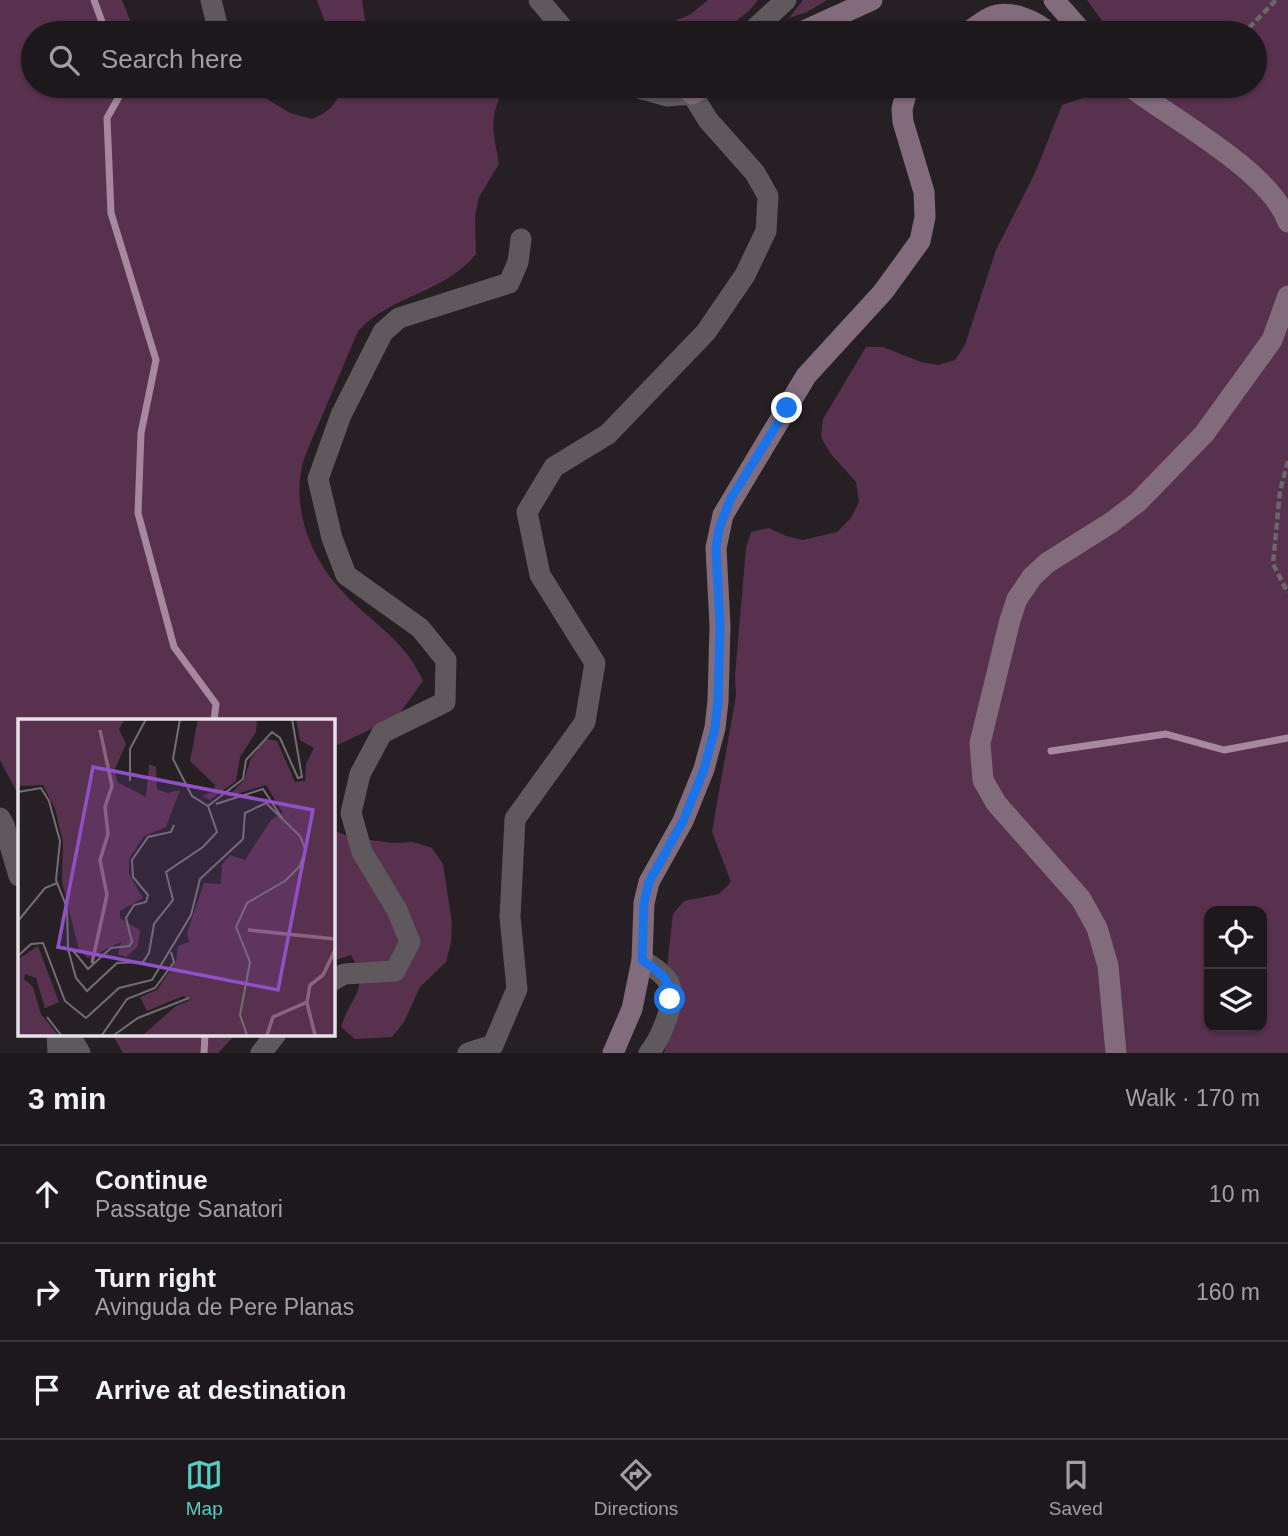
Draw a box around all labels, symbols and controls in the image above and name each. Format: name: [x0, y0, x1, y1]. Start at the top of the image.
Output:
search box: [21, 21, 1267, 98]
icon: search: [45, 41, 83, 79]
text: Search here: [101, 44, 243, 74]
route end: [771, 392, 802, 423]
inset map: [18, 719, 334, 1036]
map controls: [1204, 906, 1267, 1032]
button: locate: [1204, 906, 1267, 969]
button: layers: [1204, 969, 1267, 1032]
route start: [654, 983, 685, 1014]
text: 3 min: [28, 1082, 106, 1115]
text: Walk · 170 m: [1125, 1085, 1260, 1111]
text: Continue: [95, 1165, 208, 1195]
icon: ahead: [28, 1175, 66, 1213]
text: 10 m: [1209, 1181, 1260, 1207]
text: Passatge Sanatori: [95, 1196, 283, 1222]
text: Turn right: [95, 1263, 216, 1293]
icon: right: [28, 1273, 66, 1311]
text: 160 m: [1196, 1279, 1260, 1305]
text: Avinguda de Pere Planas: [95, 1294, 354, 1320]
icon: arrive: [28, 1371, 66, 1409]
text: Arrive at destination: [95, 1375, 346, 1405]
tab: Map: [185, 1456, 223, 1520]
tab: Directions: [594, 1456, 678, 1520]
tab: Saved: [1049, 1456, 1103, 1520]

